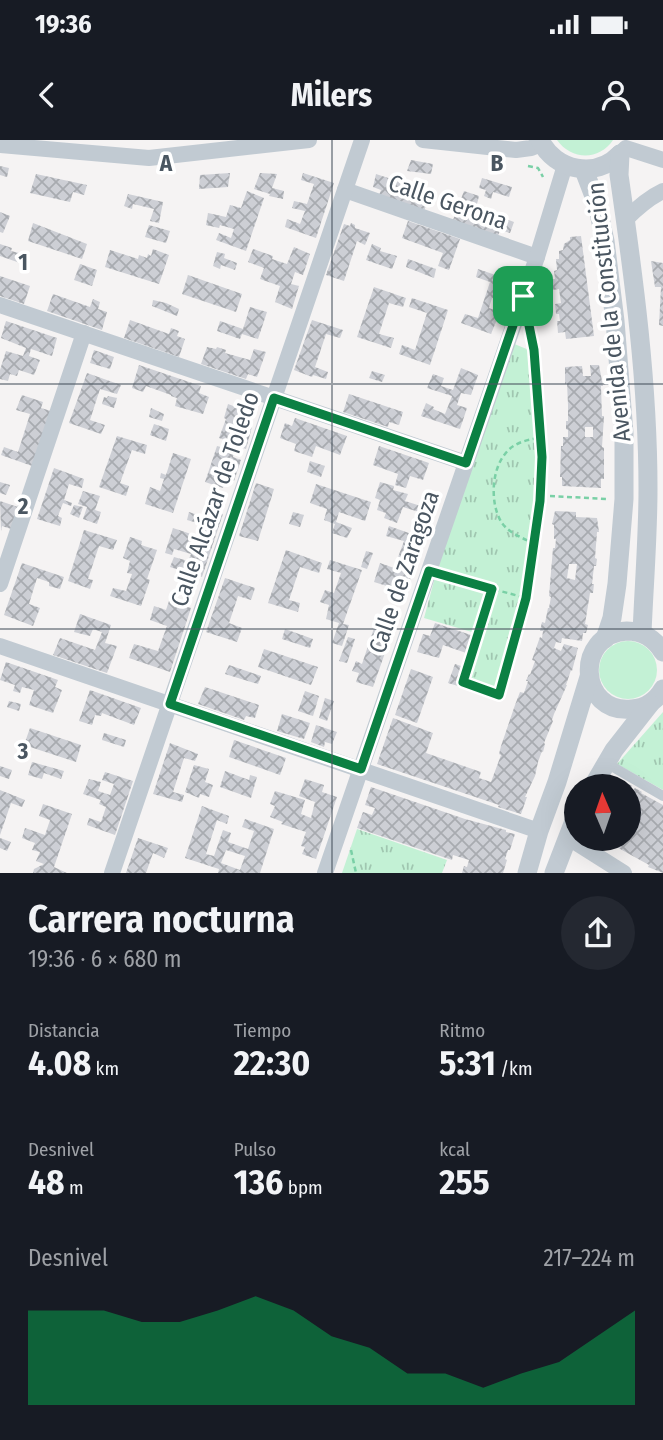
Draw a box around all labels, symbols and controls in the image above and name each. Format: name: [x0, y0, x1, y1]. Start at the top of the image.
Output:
text: 19:36: [35, 9, 92, 40]
icon: back: [28, 76, 66, 114]
text: Milers: [291, 76, 372, 114]
icon: person: [597, 76, 635, 114]
text: A: [159, 149, 173, 177]
text: B: [491, 149, 504, 177]
street label: Calle Gerona: [385, 169, 511, 235]
street label: Avenida de la Constitución: [581, 181, 637, 443]
text: 1: [18, 248, 28, 276]
pin: [493, 266, 553, 326]
icon: arrive: [504, 277, 542, 315]
street label: Calle Alcázar de Toledo: [165, 388, 265, 610]
street label: Calle de Zaragoza: [363, 487, 445, 657]
text: 2: [17, 492, 29, 520]
text: 3: [17, 737, 29, 765]
north arrow: [564, 774, 640, 850]
map controls: [564, 774, 641, 851]
text: Carrera nocturna: [28, 896, 295, 942]
button: share: [561, 896, 635, 970]
text: 19:36 · 6 × 680 m: [28, 945, 181, 973]
text: Distancia: [28, 1019, 100, 1042]
text: Tiempo: [234, 1019, 291, 1042]
text: Ritmo: [439, 1019, 485, 1042]
text: 4.08: [28, 1042, 91, 1084]
text: 22:30: [234, 1042, 310, 1084]
text: 5:31: [439, 1042, 496, 1084]
text: km: [91, 1057, 119, 1080]
text: /km: [496, 1057, 533, 1080]
text: Desnivel: [28, 1138, 94, 1161]
text: Pulso: [234, 1138, 276, 1161]
text: kcal: [439, 1138, 470, 1161]
text: 48: [28, 1161, 64, 1203]
text: 136: [234, 1161, 283, 1203]
text: 255: [439, 1161, 490, 1203]
text: m: [64, 1176, 84, 1199]
text: bpm: [283, 1176, 323, 1199]
text: Desnivel: [28, 1244, 108, 1272]
text: 217–224 m: [544, 1244, 635, 1272]

